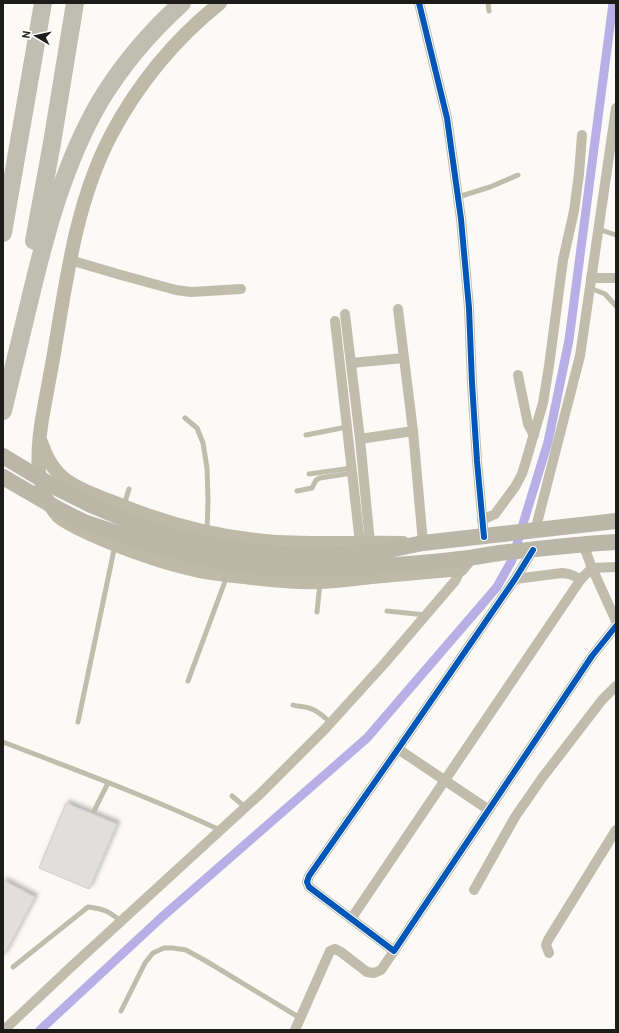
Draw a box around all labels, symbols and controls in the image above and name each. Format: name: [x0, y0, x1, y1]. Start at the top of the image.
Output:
north arrow: [16, 16, 56, 56]
text: N: [19, 30, 34, 39]

